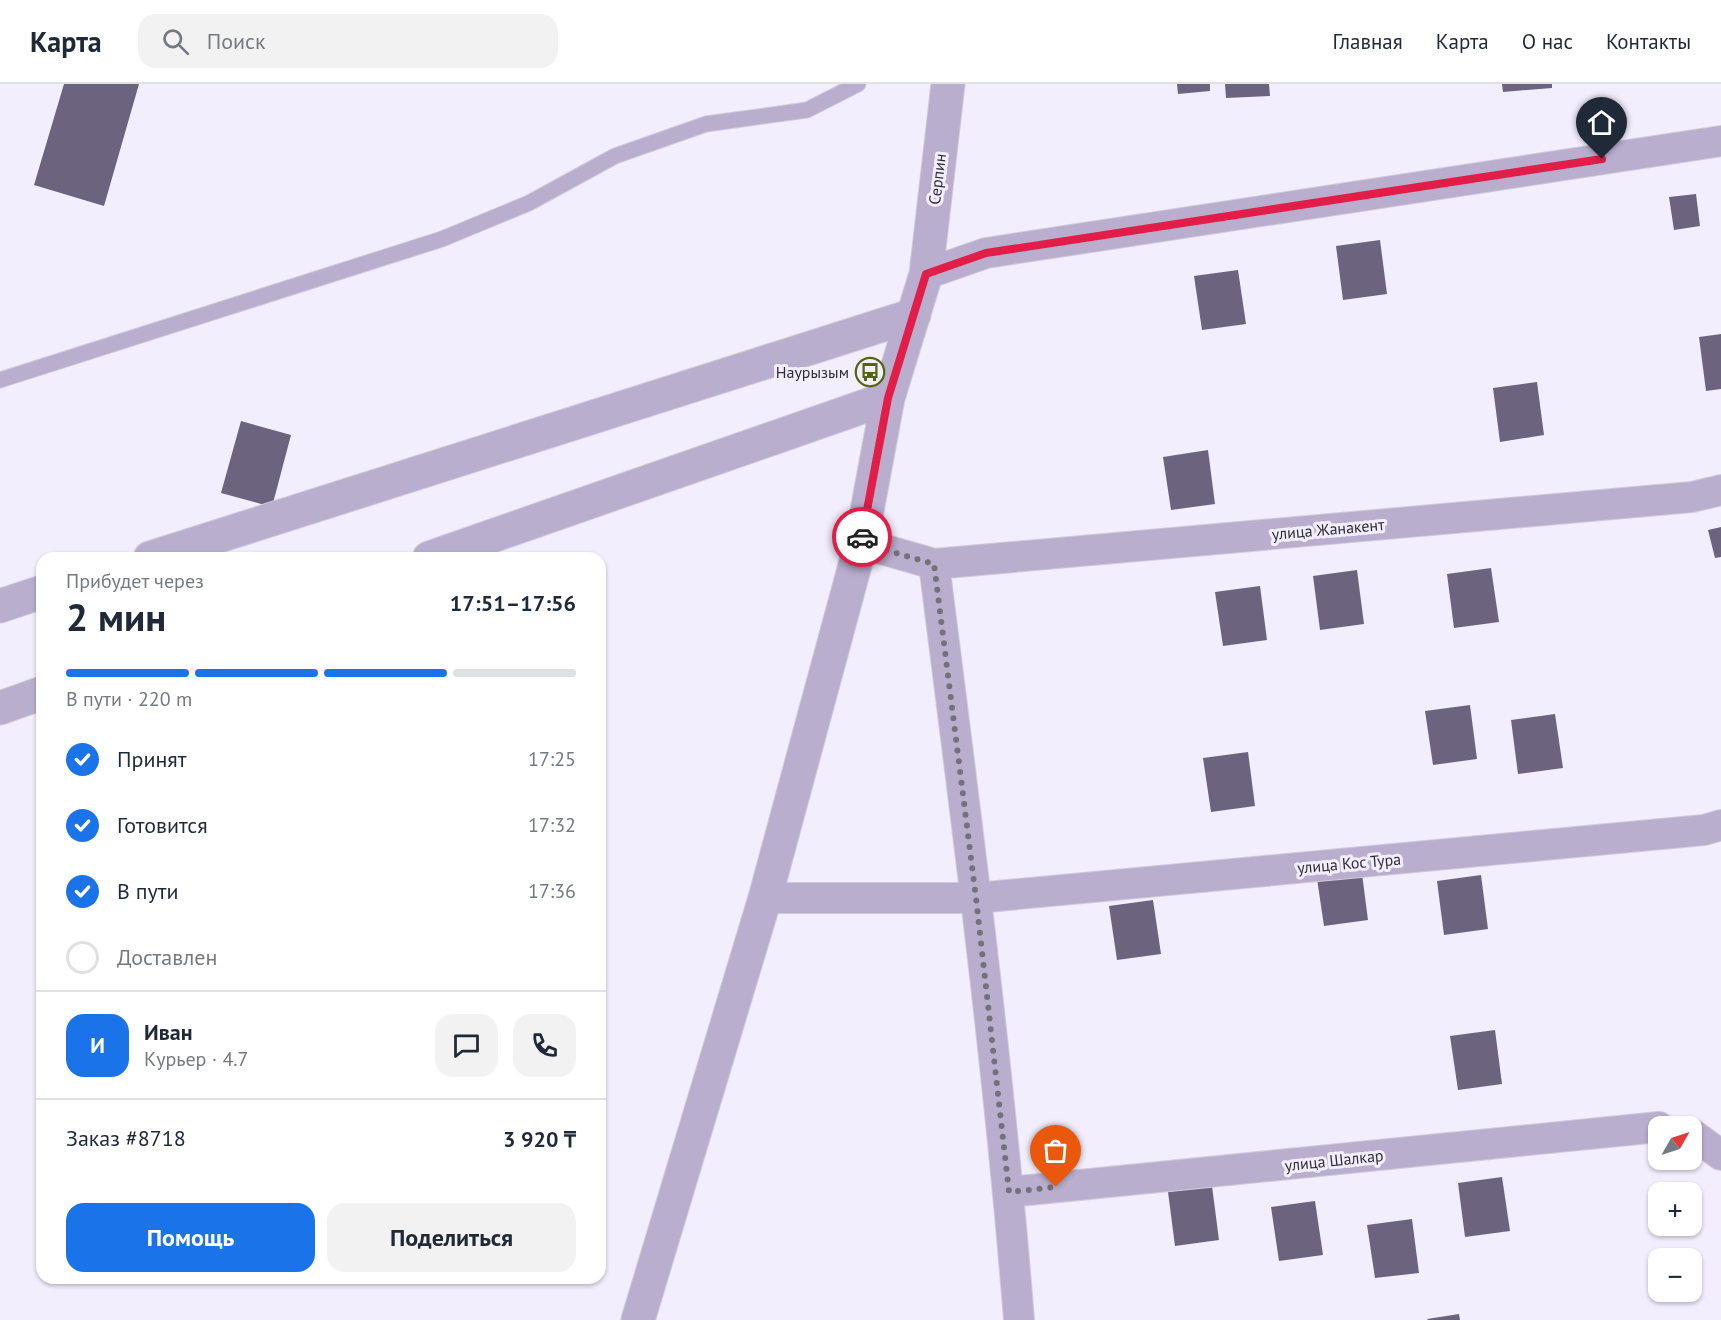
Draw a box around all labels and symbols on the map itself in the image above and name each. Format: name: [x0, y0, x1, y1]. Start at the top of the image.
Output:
pin: [1576, 97, 1627, 159]
street label: Серпин: [924, 152, 950, 206]
bus stop icon: Наурызым: [854, 356, 886, 388]
place label: Наурызым: [776, 362, 849, 382]
courier: [832, 507, 892, 567]
street label: улица Жанакент: [1271, 514, 1386, 544]
street label: улица Кос Тура: [1296, 848, 1402, 878]
north arrow: [1648, 1116, 1702, 1170]
pin: [1030, 1125, 1081, 1187]
street label: улица Шалкар: [1284, 1145, 1384, 1175]

